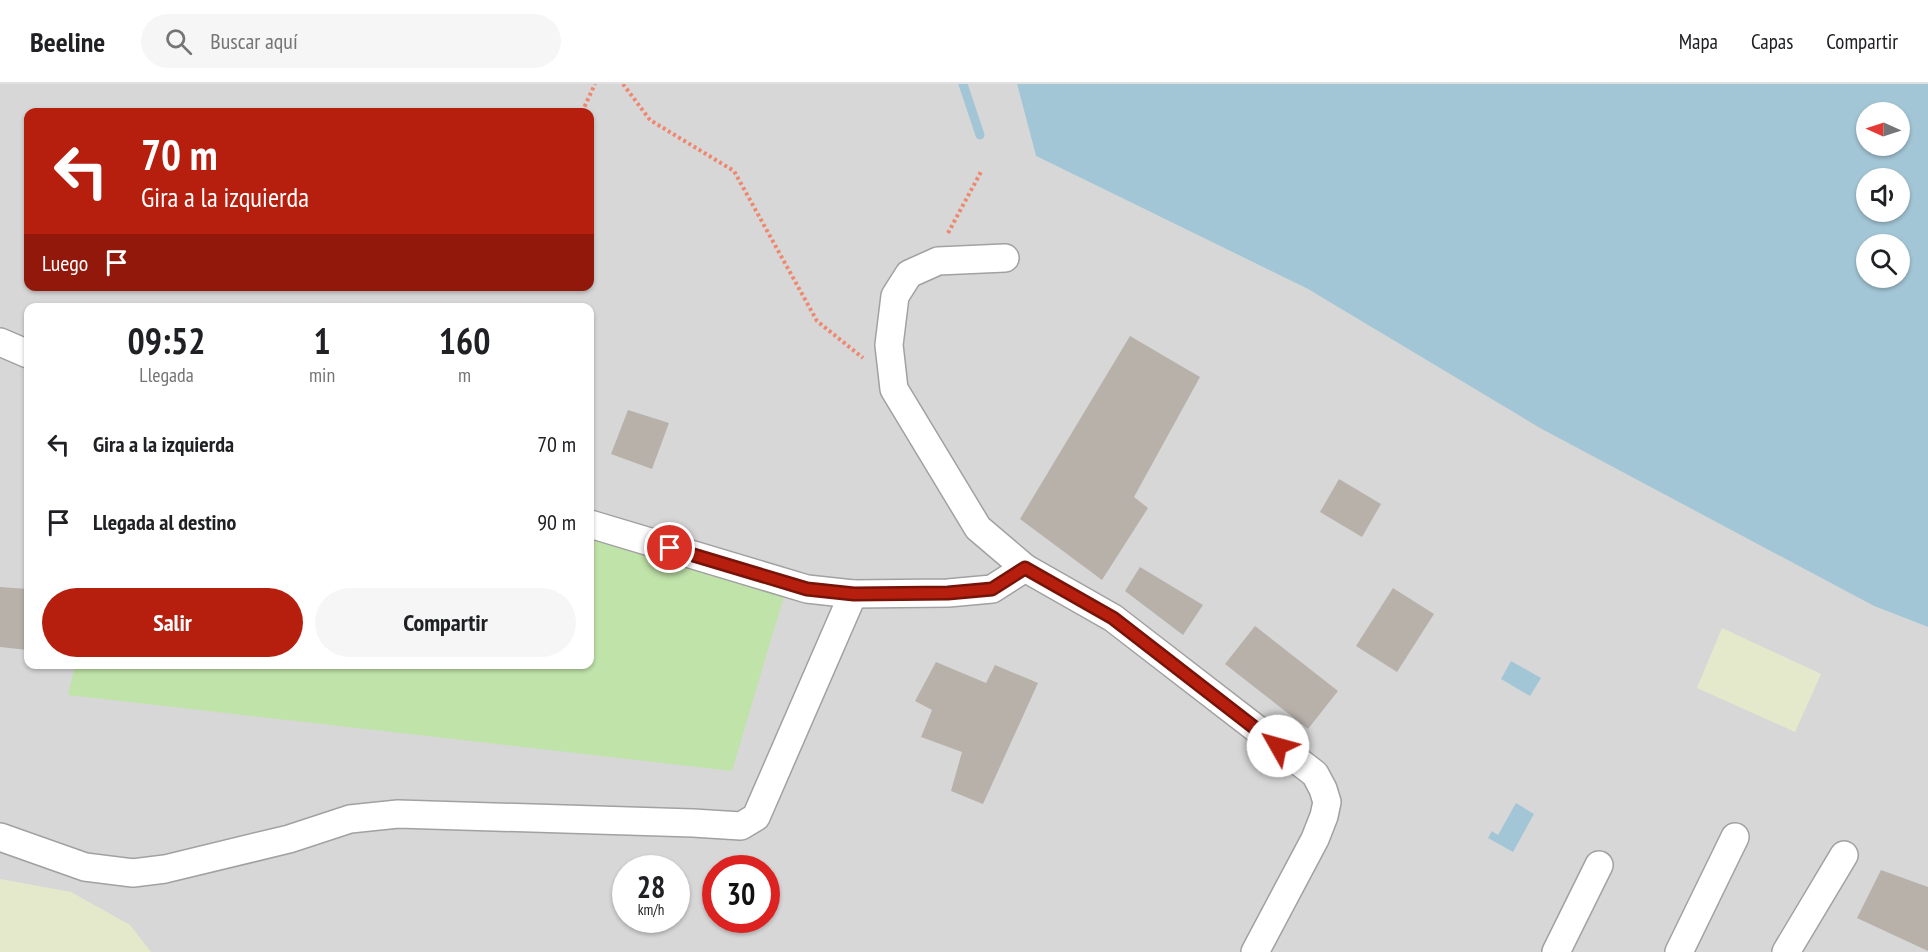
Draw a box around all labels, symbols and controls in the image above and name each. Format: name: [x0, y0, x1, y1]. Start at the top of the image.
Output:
search box: [141, 14, 561, 68]
text: Beeline: [30, 23, 105, 60]
icon: search: [162, 25, 195, 58]
text: Buscar aquí: [210, 27, 298, 55]
text: Mapa: [1679, 28, 1718, 55]
text: Capas: [1751, 28, 1793, 55]
text: Compartir: [1826, 28, 1898, 55]
north arrow: [1856, 102, 1910, 156]
map controls: [1856, 102, 1910, 288]
text: 70 m: [141, 127, 218, 182]
icon: left: [42, 132, 120, 210]
button: sound: [1856, 168, 1910, 222]
text: Gira a la izquierda: [141, 180, 309, 214]
button: search: [1856, 234, 1910, 288]
icon: arrive: [100, 246, 133, 279]
text: Luego: [42, 249, 88, 277]
text: 09:52: [128, 317, 205, 364]
text: 1: [313, 317, 331, 364]
text: 160: [439, 317, 490, 364]
text: Llegada: [139, 362, 194, 388]
text: min: [309, 362, 335, 388]
text: m: [458, 362, 471, 388]
icon: left: [42, 428, 75, 461]
text: Gira a la izquierda: [93, 430, 234, 458]
text: 70 m: [537, 430, 576, 458]
icon: arrive: [42, 506, 75, 539]
text: Llegada al destino: [93, 508, 236, 536]
text: 90 m: [537, 508, 576, 536]
pin: [644, 522, 695, 573]
icon: arrive: [653, 531, 686, 564]
button: Salir: [42, 588, 303, 657]
button: Compartir: [315, 588, 576, 657]
position arrow: [1246, 714, 1310, 778]
speed limit sign: 30: [702, 855, 780, 933]
text: 28: [637, 867, 665, 906]
text: km/h: [638, 900, 664, 919]

